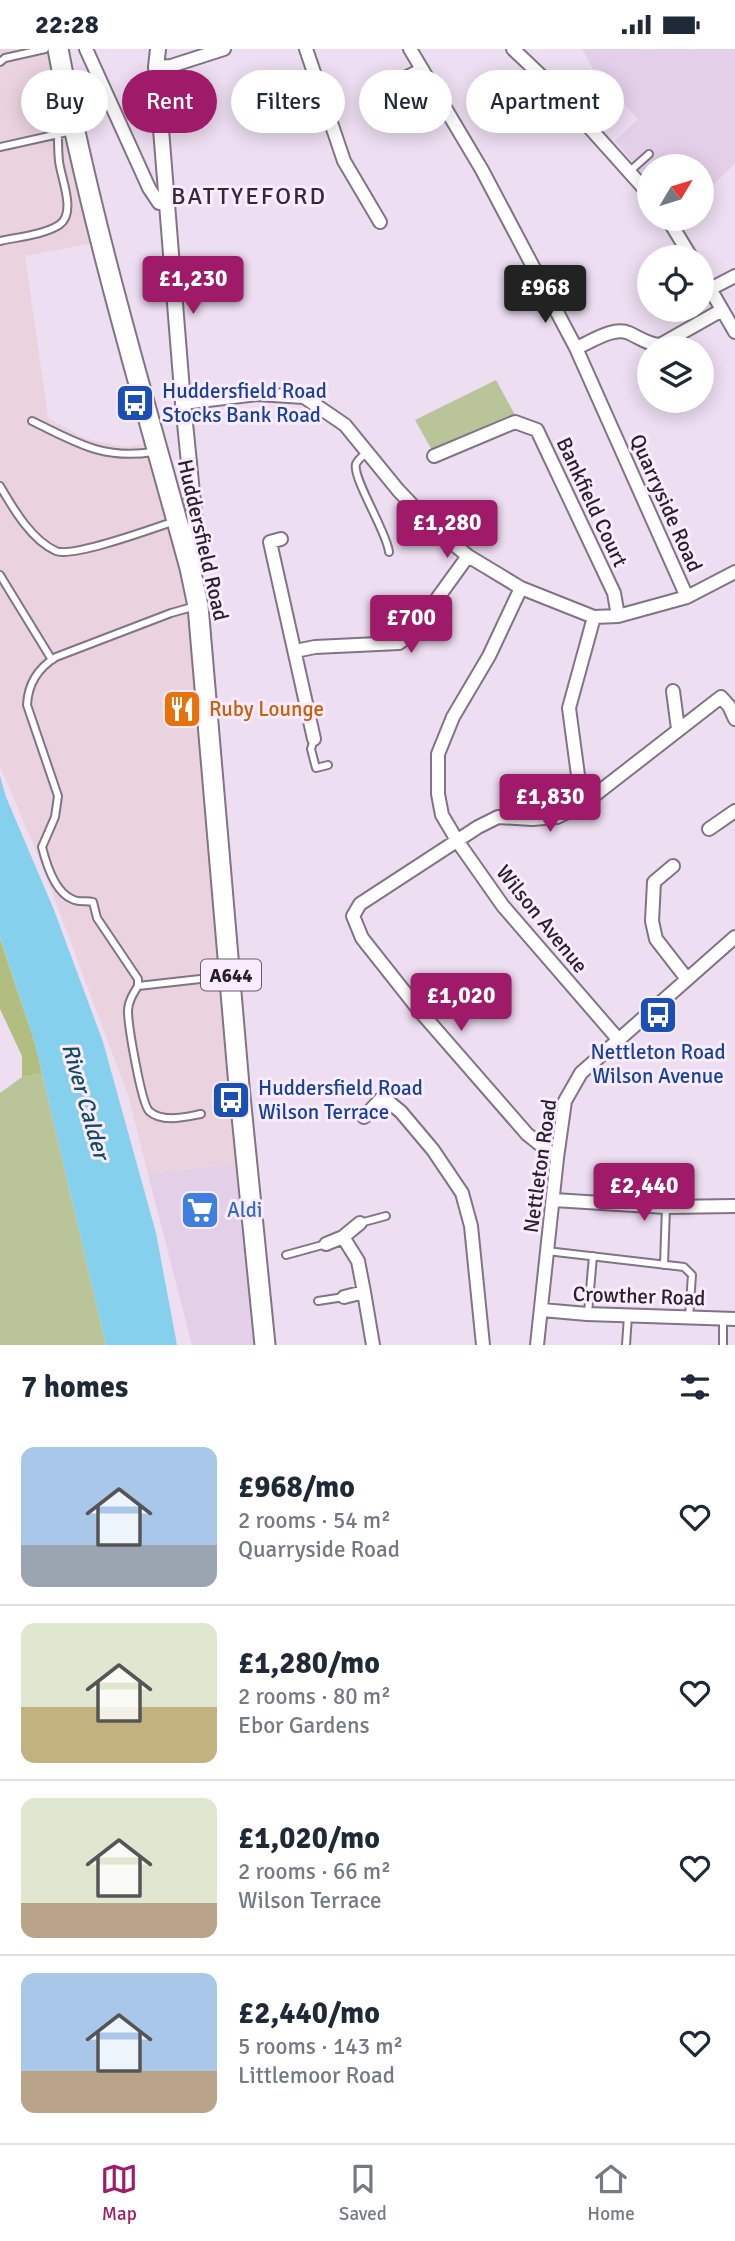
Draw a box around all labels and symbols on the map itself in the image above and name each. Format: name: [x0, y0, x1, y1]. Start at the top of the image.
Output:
north arrow: [637, 154, 714, 231]
district label: BATTYEFORD: [171, 181, 327, 211]
pin: £1,230: [136, 257, 250, 316]
pin: £968: [504, 265, 586, 325]
place label: Huddersfield Road Stocks Bank Road: [162, 378, 327, 428]
bus stop icon: Huddersfield Road Stocks Bank Road: [114, 382, 156, 424]
street label: Quarryside Road: [624, 430, 708, 576]
street label: Bankfield Court: [551, 433, 633, 571]
street label: Huddersfield Road: [172, 457, 234, 623]
pin: £1,280: [390, 501, 504, 560]
pin: £700: [370, 595, 452, 655]
restaurant icon: Ruby Lounge: [161, 688, 203, 730]
place label: Ruby Lounge: [209, 696, 324, 722]
pin: £1,830: [493, 775, 607, 834]
street label: Wilson Avenue: [490, 860, 594, 978]
road number: A644: [201, 959, 261, 991]
pin: £1,020: [404, 974, 518, 1033]
bus stop icon: Nettleton Road Wilson Avenue: [637, 994, 679, 1036]
place label: Nettleton Road Wilson Avenue: [590, 1039, 726, 1089]
water label: River Calder: [55, 1040, 117, 1166]
place label: Huddersfield Road Wilson Terrace: [258, 1075, 423, 1125]
bus stop icon: Huddersfield Road Wilson Terrace: [210, 1079, 252, 1121]
street label: Nettleton Road: [518, 1097, 562, 1235]
pin: £2,440: [587, 1163, 701, 1223]
supermarket icon: Aldi: [179, 1189, 221, 1231]
place label: Aldi: [227, 1197, 262, 1223]
street label: Crowther Road: [572, 1281, 706, 1311]

